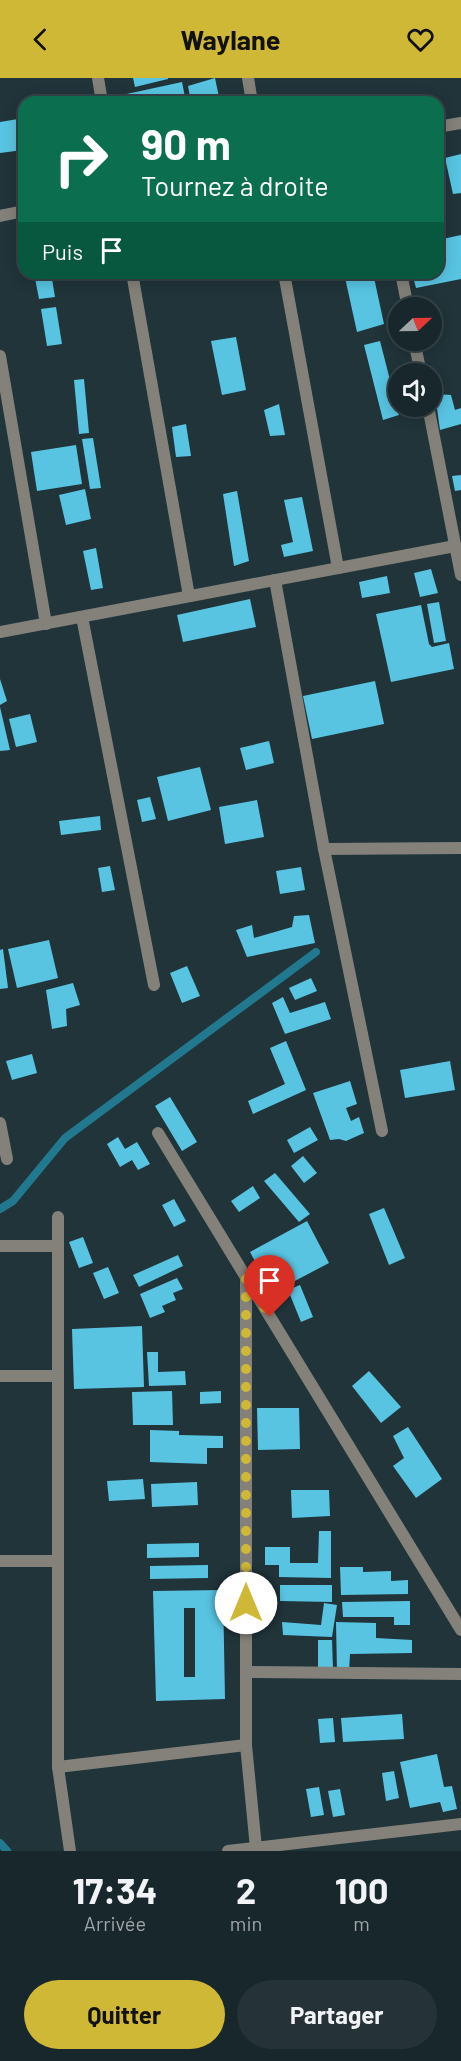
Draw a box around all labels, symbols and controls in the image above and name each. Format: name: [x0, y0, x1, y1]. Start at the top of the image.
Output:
icon: back: [24, 23, 57, 56]
text: Waylane: [181, 23, 280, 55]
icon: heart: [404, 23, 437, 56]
text: 90 m: [141, 118, 231, 168]
icon: right: [42, 120, 120, 198]
text: Tournez à droite: [141, 169, 329, 201]
icon: arrive: [95, 234, 128, 267]
text: Puis: [42, 238, 83, 264]
north arrow: [388, 297, 442, 351]
map controls: [388, 297, 442, 417]
button: sound: [388, 363, 442, 417]
pin: [244, 1255, 295, 1317]
icon: arrive: [253, 1264, 286, 1297]
position arrow: [214, 1571, 278, 1635]
text: 17:34: [72, 1868, 157, 1911]
text: 2: [236, 1868, 256, 1911]
text: 100: [335, 1868, 389, 1911]
text: Arrivée: [84, 1911, 146, 1935]
text: min: [230, 1911, 262, 1935]
text: m: [353, 1911, 370, 1935]
button: Quitter: [24, 1980, 225, 2049]
button: Partager: [237, 1980, 437, 2049]

